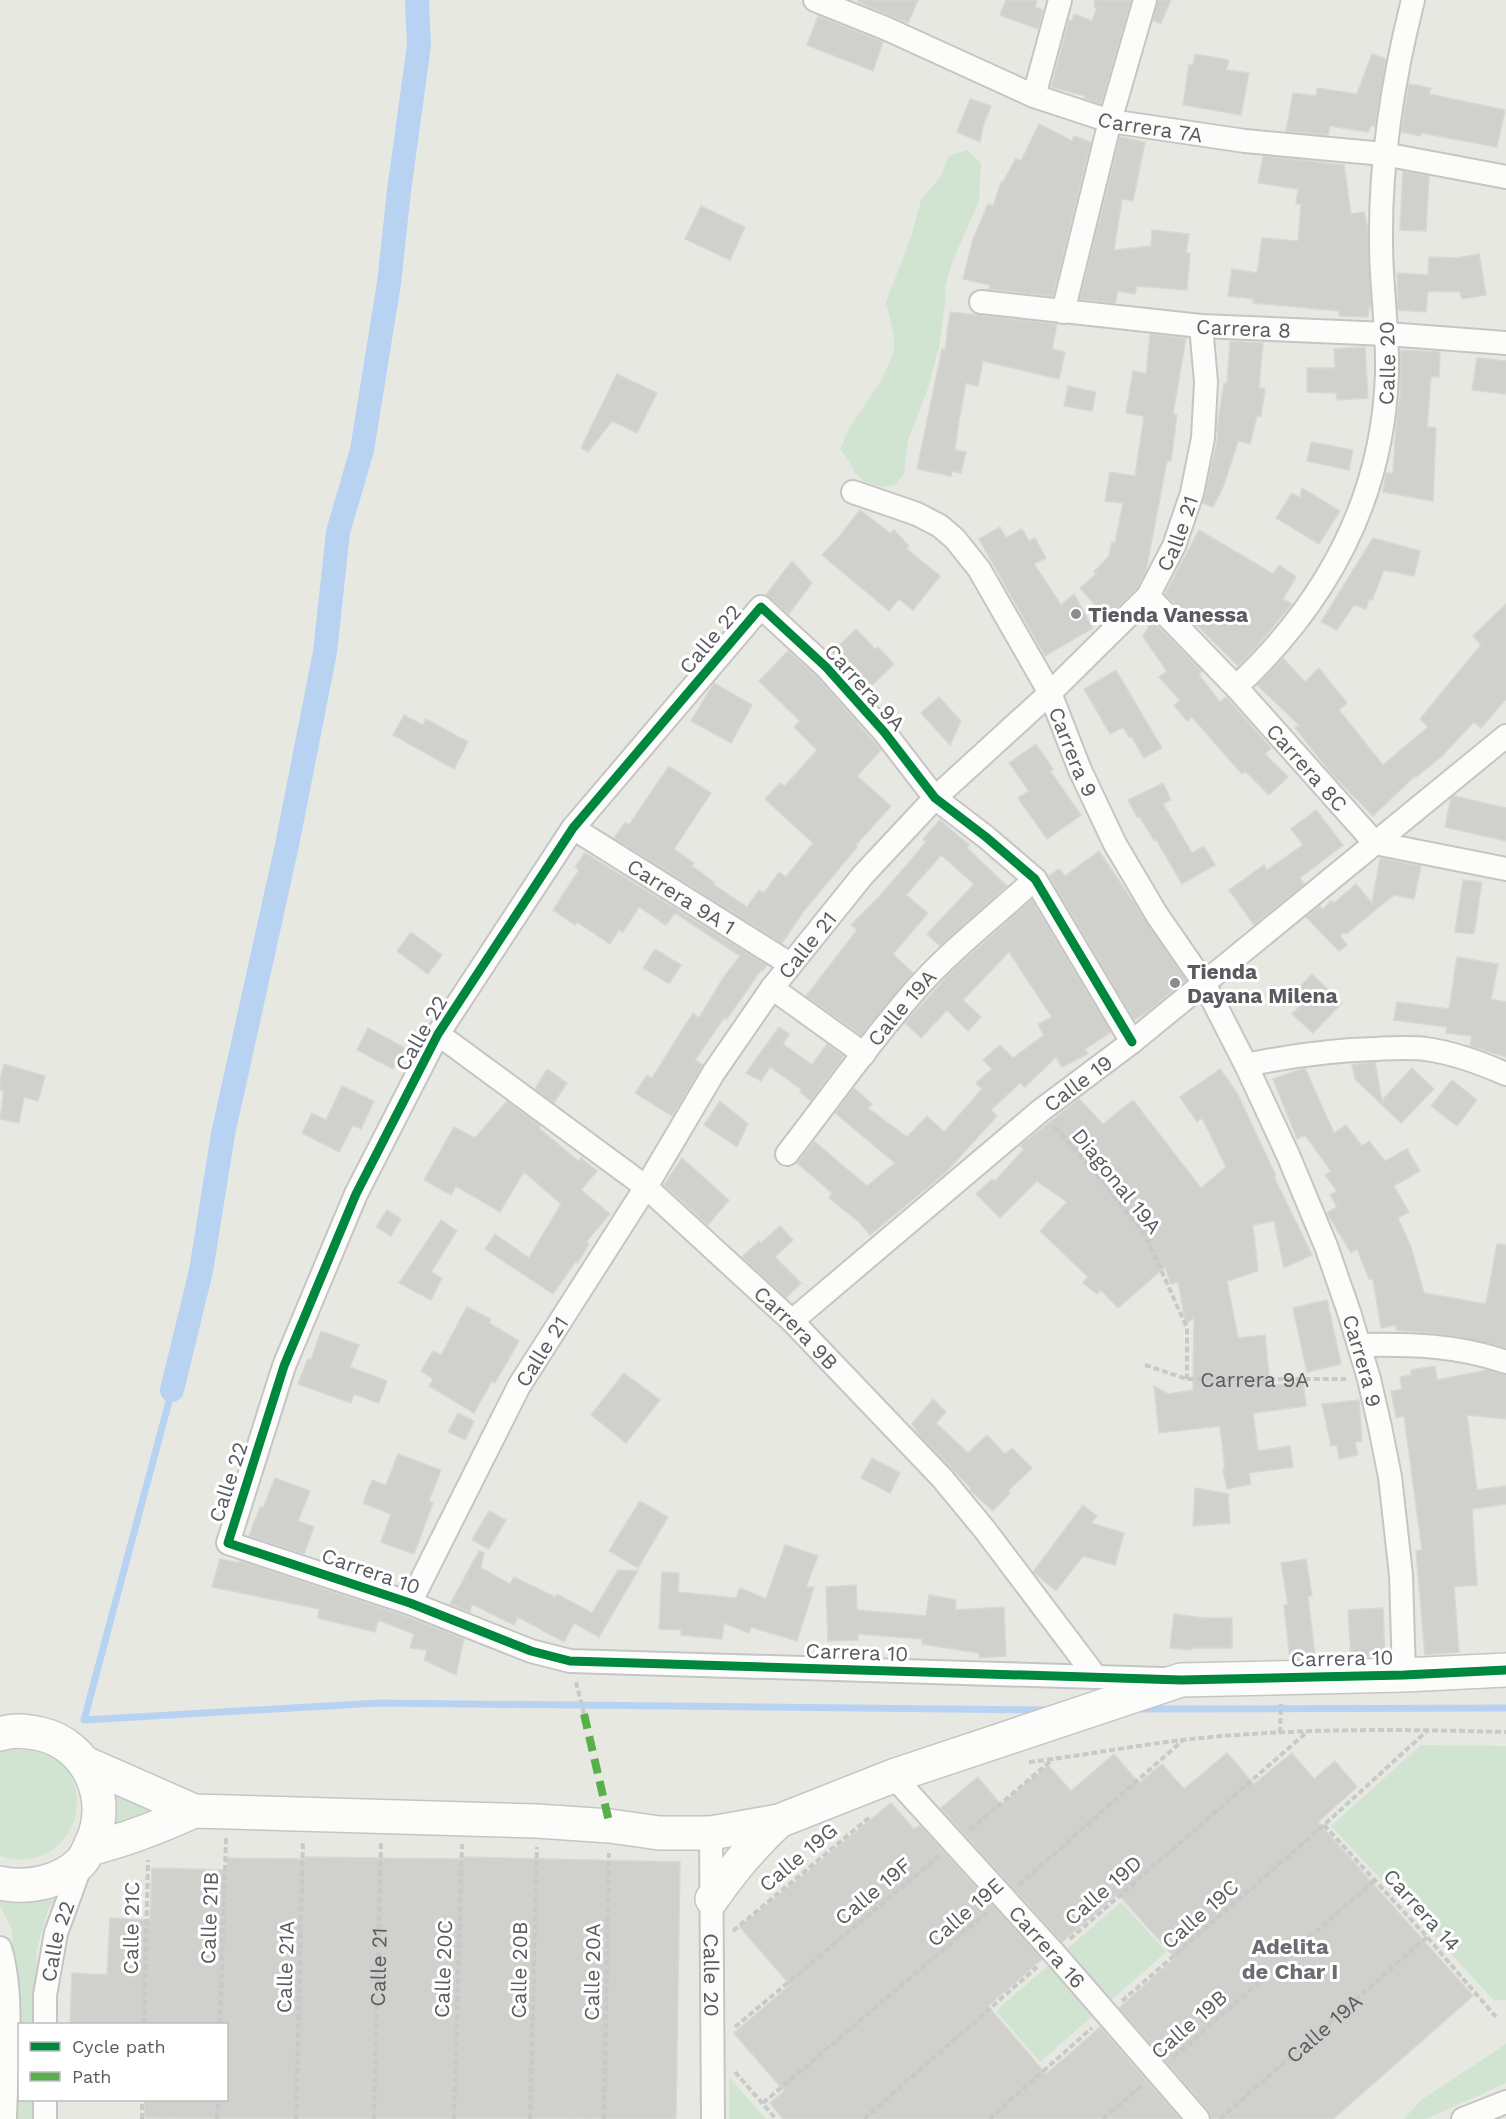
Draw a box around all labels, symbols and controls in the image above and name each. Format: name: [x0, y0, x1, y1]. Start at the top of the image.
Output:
street label: Carrera 7A: [1095, 105, 1205, 147]
street label: Carrera 8: [1196, 313, 1292, 342]
street label: Calle 20: [1372, 320, 1400, 406]
street label: Calle 21: [1151, 492, 1203, 575]
street label: Calle 22: [674, 599, 746, 679]
place label: Tienda Vanessa: [1088, 602, 1249, 627]
marker: Tienda Vanessa: [1069, 607, 1083, 621]
street label: Carrera 9A: [819, 638, 911, 736]
street label: Carrera 9: [1044, 703, 1103, 801]
street label: Carrera 8C: [1262, 718, 1353, 816]
street label: Carrera 9A 1: [623, 853, 740, 939]
street label: Calle 21: [772, 906, 841, 983]
place label: Tienda Dayana Milena: [1187, 959, 1338, 1008]
street label: Calle 19A: [862, 964, 941, 1051]
marker: Tienda Dayana Milena: [1168, 976, 1182, 990]
street label: Calle 22: [389, 991, 453, 1075]
street label: Calle 19: [1038, 1049, 1117, 1117]
street label: Diagonal 19A: [1067, 1123, 1167, 1239]
street label: Carrera 9B: [749, 1280, 844, 1374]
street label: Calle 21: [509, 1311, 573, 1391]
street label: Carrera 9: [1338, 1311, 1387, 1409]
street label: Carrera 9A: [1200, 1367, 1309, 1392]
street label: Calle 22: [203, 1439, 253, 1525]
street label: Carrera 10: [318, 1542, 424, 1600]
street label: Carrera 10: [805, 1638, 909, 1666]
street label: Carrera 10: [1290, 1645, 1394, 1671]
street label: Calle 19G: [754, 1817, 842, 1897]
street label: Calle 19D: [1059, 1850, 1147, 1930]
street label: Calle 19F: [830, 1852, 916, 1930]
street label: Carrera 14: [1378, 1863, 1466, 1957]
street label: Calle 21B: [195, 1871, 223, 1965]
street label: Calle 19E: [922, 1872, 1008, 1952]
street label: Calle 19C: [1156, 1874, 1244, 1954]
street label: Calle 21C: [118, 1881, 144, 1975]
street label: Calle 22: [35, 1897, 79, 1984]
street label: Carrera 16: [1004, 1900, 1091, 1993]
street label: Calle 21A: [271, 1920, 299, 2014]
street label: Calle 20C: [429, 1920, 457, 2018]
street label: Calle 20B: [506, 1921, 532, 2019]
street label: Calle 20A: [579, 1923, 605, 2021]
street label: Calle 21: [364, 1927, 391, 2007]
street label: Calle 20: [699, 1933, 725, 2017]
district label: Adelita de Char I: [1242, 1934, 1338, 1984]
street label: Calle 19B: [1146, 1984, 1232, 2064]
street label: Calle 19A: [1281, 1988, 1367, 2068]
legend: [18, 2023, 228, 2101]
text: Cycle path: [72, 2036, 166, 2057]
text: Path: [72, 2066, 112, 2087]

